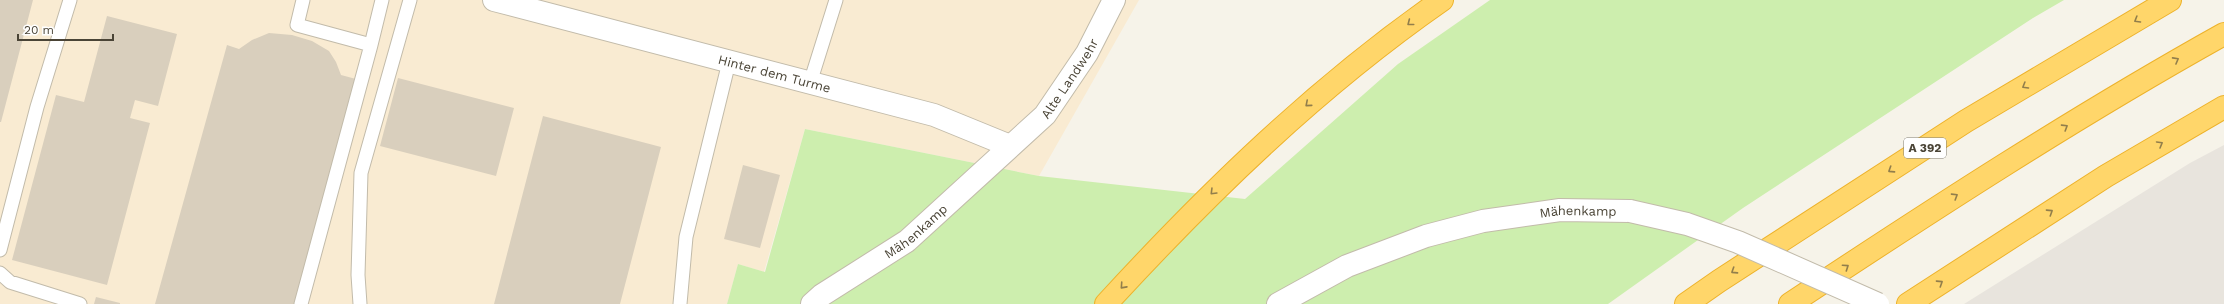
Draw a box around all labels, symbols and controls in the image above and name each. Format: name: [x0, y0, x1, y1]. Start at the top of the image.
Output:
one-way arrow: [2134, 15, 2141, 23]
scale bar: [18, 16, 113, 42]
one-way arrow: [1407, 18, 1414, 26]
text: 20 m: [24, 23, 54, 37]
street label: Alte Landwehr: [1037, 36, 1101, 121]
street label: Hinter dem Turme: [717, 51, 833, 95]
one-way arrow: [2172, 58, 2180, 65]
one-way arrow: [2022, 82, 2029, 89]
one-way arrow: [1305, 99, 1313, 106]
one-way arrow: [2061, 124, 2068, 132]
road number: A 392: [1904, 138, 1946, 158]
one-way arrow: [2156, 142, 2163, 149]
one-way arrow: [1888, 165, 1895, 173]
one-way arrow: [1210, 187, 1218, 195]
one-way arrow: [1951, 193, 1958, 201]
street label: Mähenkamp: [881, 201, 950, 261]
street label: Mähenkamp: [1539, 202, 1617, 220]
one-way arrow: [2046, 210, 2053, 217]
one-way arrow: [1842, 264, 1849, 272]
one-way arrow: [1731, 266, 1738, 273]
one-way arrow: [1120, 281, 1128, 289]
one-way arrow: [1936, 281, 1943, 288]

